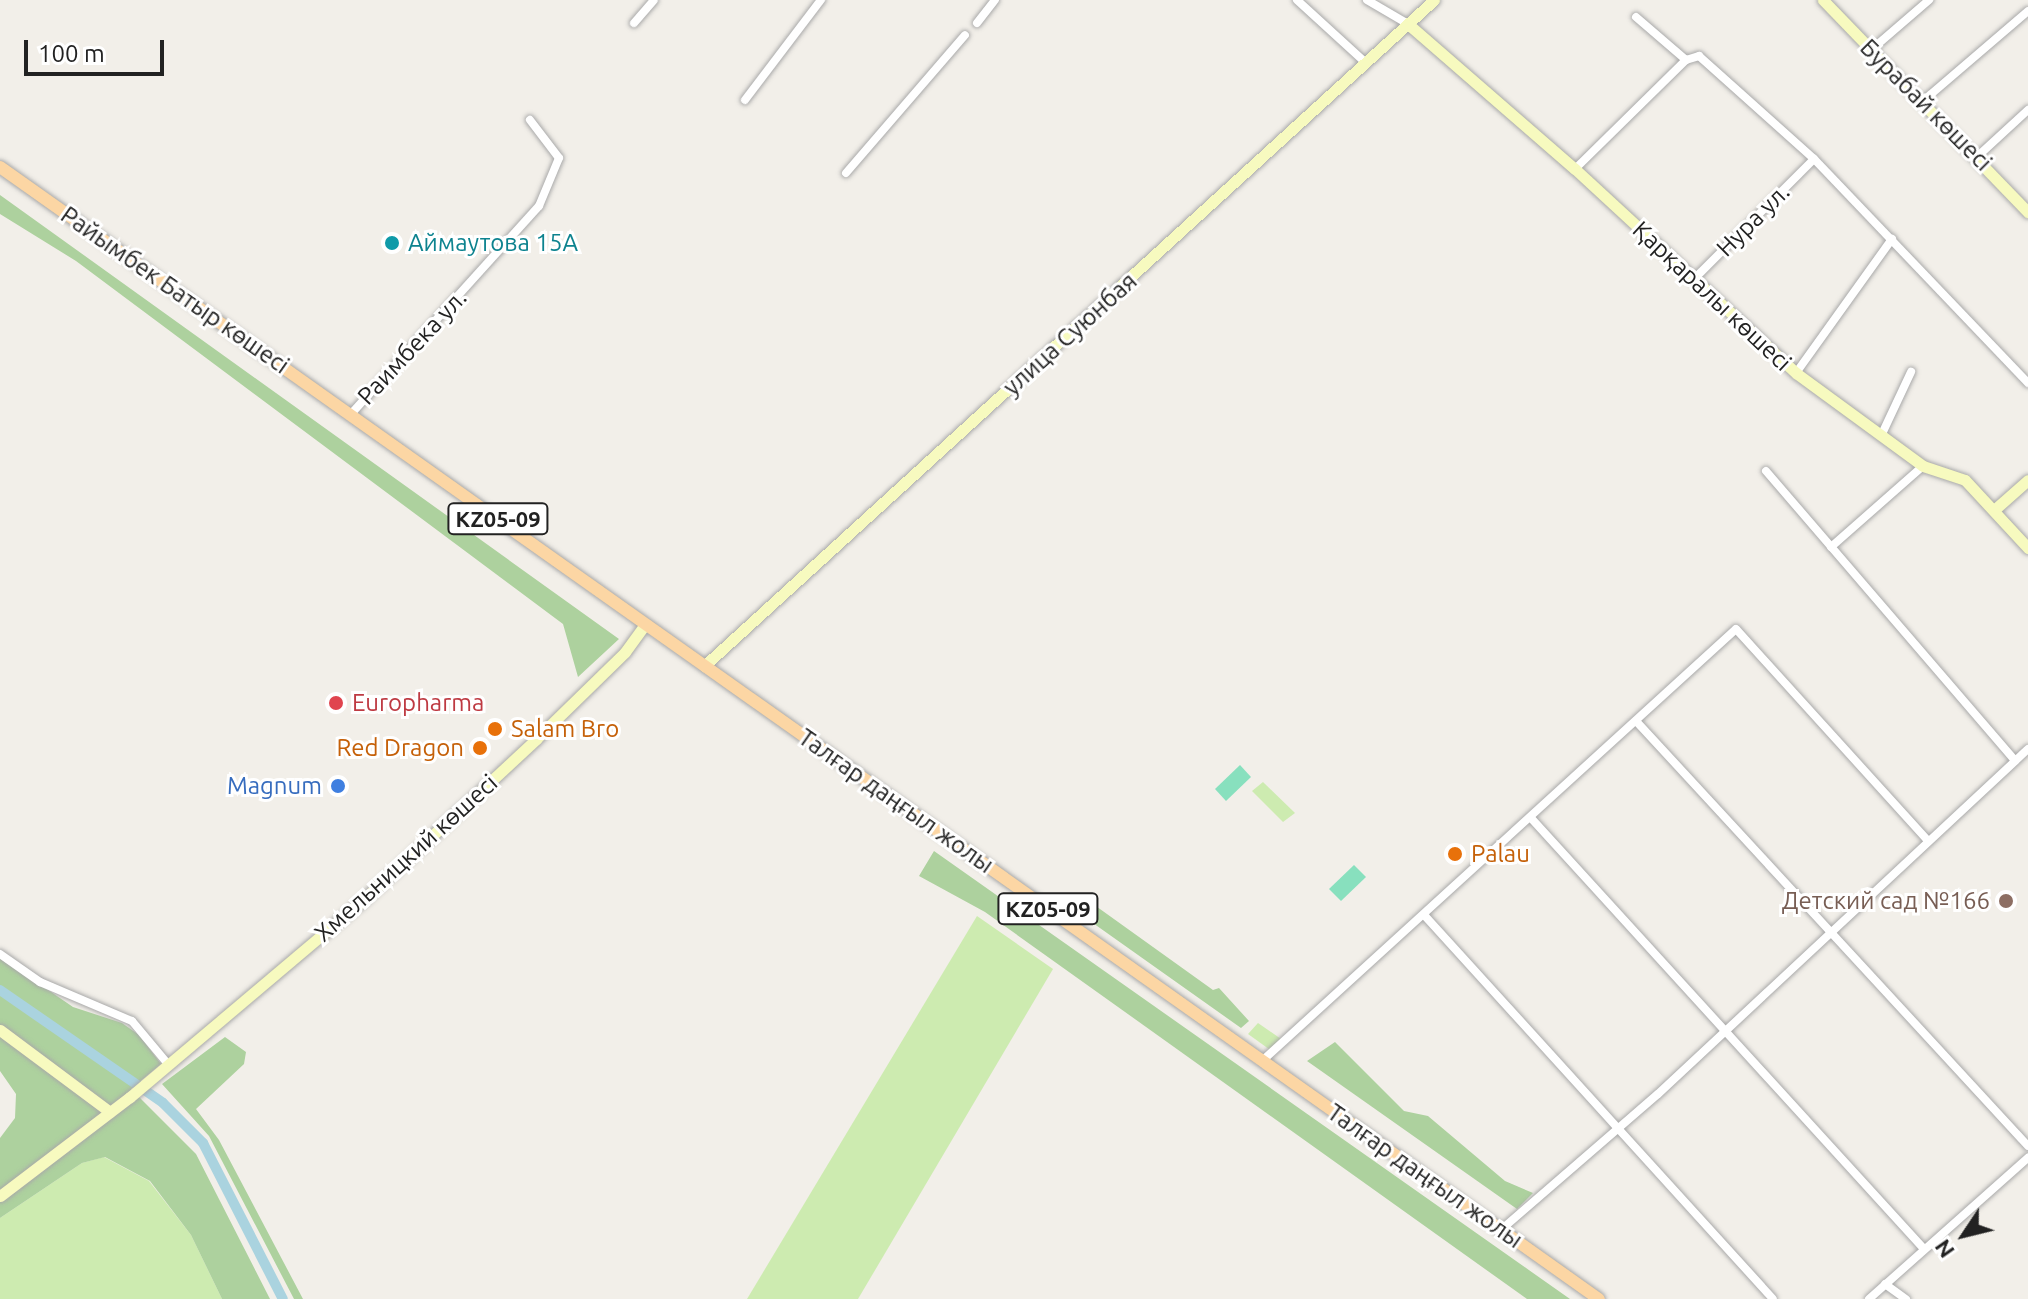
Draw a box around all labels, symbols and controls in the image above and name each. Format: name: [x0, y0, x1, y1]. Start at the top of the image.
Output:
scale bar: [28, 24, 168, 74]
street label: Бурабай көшесі: [1854, 33, 1998, 177]
text: 100 m: [38, 40, 105, 67]
street label: Нура ул.: [1711, 178, 1795, 262]
street label: Райымбек Батыр көшесі: [55, 200, 295, 380]
street label: Қарқаралы көшесі: [1627, 215, 1797, 377]
place label: Аймаутова 15А: [408, 229, 578, 257]
marker: Аймаутова 15А: [383, 234, 401, 252]
street label: улица Суюнбая: [997, 266, 1143, 402]
street label: Раимбека ул.: [351, 284, 473, 410]
road number: KZ05-09: [446, 501, 550, 537]
place label: Europharma: [352, 689, 484, 717]
marker: Europharma: [327, 694, 345, 712]
place label: Salam Bro: [511, 715, 619, 743]
marker: Salam Bro: [486, 720, 504, 738]
street label: Талғар даңғыл жолы: [793, 723, 999, 879]
place label: Red Dragon: [336, 734, 464, 762]
marker: Red Dragon: [471, 739, 489, 757]
street label: Хмельницкий көшесі: [309, 768, 503, 948]
place label: Magnum: [227, 772, 322, 800]
marker: Magnum: [329, 777, 347, 795]
place label: Palau: [1471, 840, 1530, 868]
marker: Palau: [1446, 845, 1464, 863]
place label: Детский сад №166: [1782, 887, 1990, 915]
road number: KZ05-09: [996, 891, 1100, 927]
marker: Детский сад №166: [1997, 892, 2015, 910]
street label: Талғар даңғыл жолы: [1322, 1098, 1528, 1254]
north arrow: [1924, 1195, 2004, 1275]
text: N: [1929, 1235, 1959, 1263]

